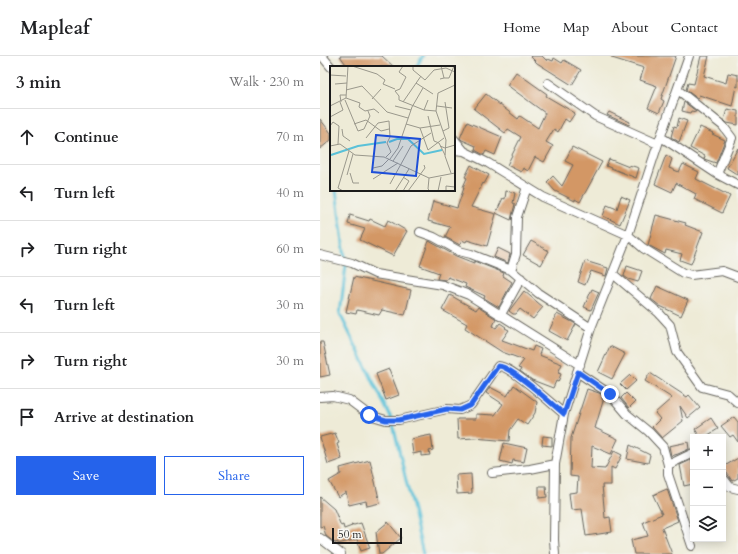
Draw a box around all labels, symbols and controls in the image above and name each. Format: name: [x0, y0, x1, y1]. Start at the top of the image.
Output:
text: Mapleaf: [20, 15, 90, 41]
text: Home: [503, 18, 541, 37]
text: Map: [563, 18, 589, 37]
text: About: [611, 18, 648, 37]
text: Contact: [670, 18, 718, 37]
inset map: [330, 66, 455, 191]
text: 3 min: [16, 71, 61, 94]
text: Walk · 230 m: [229, 73, 304, 91]
icon: ahead: [16, 126, 38, 148]
text: Continue: [54, 127, 119, 147]
text: 70 m: [276, 128, 304, 146]
icon: left: [16, 182, 38, 204]
text: Turn left: [54, 183, 115, 203]
text: 40 m: [276, 184, 304, 202]
icon: right: [16, 238, 38, 260]
text: Turn right: [54, 239, 127, 259]
text: 60 m: [276, 240, 304, 258]
icon: left: [16, 294, 38, 316]
text: Turn left: [54, 295, 115, 315]
text: 30 m: [276, 296, 304, 314]
icon: right: [16, 350, 38, 372]
text: Turn right: [54, 351, 127, 371]
text: 30 m: [276, 352, 304, 370]
route end: [601, 385, 619, 403]
icon: arrive: [16, 406, 38, 428]
route start: [360, 406, 378, 424]
text: Arrive at destination: [54, 407, 194, 427]
map controls: [690, 434, 726, 542]
button: +: [690, 434, 726, 470]
button: Save: [16, 456, 156, 495]
button: Share: [164, 456, 304, 495]
button: −: [690, 470, 726, 506]
button: layers: [690, 506, 726, 542]
scale bar: [332, 526, 402, 545]
text: 50 m: [338, 527, 362, 542]

